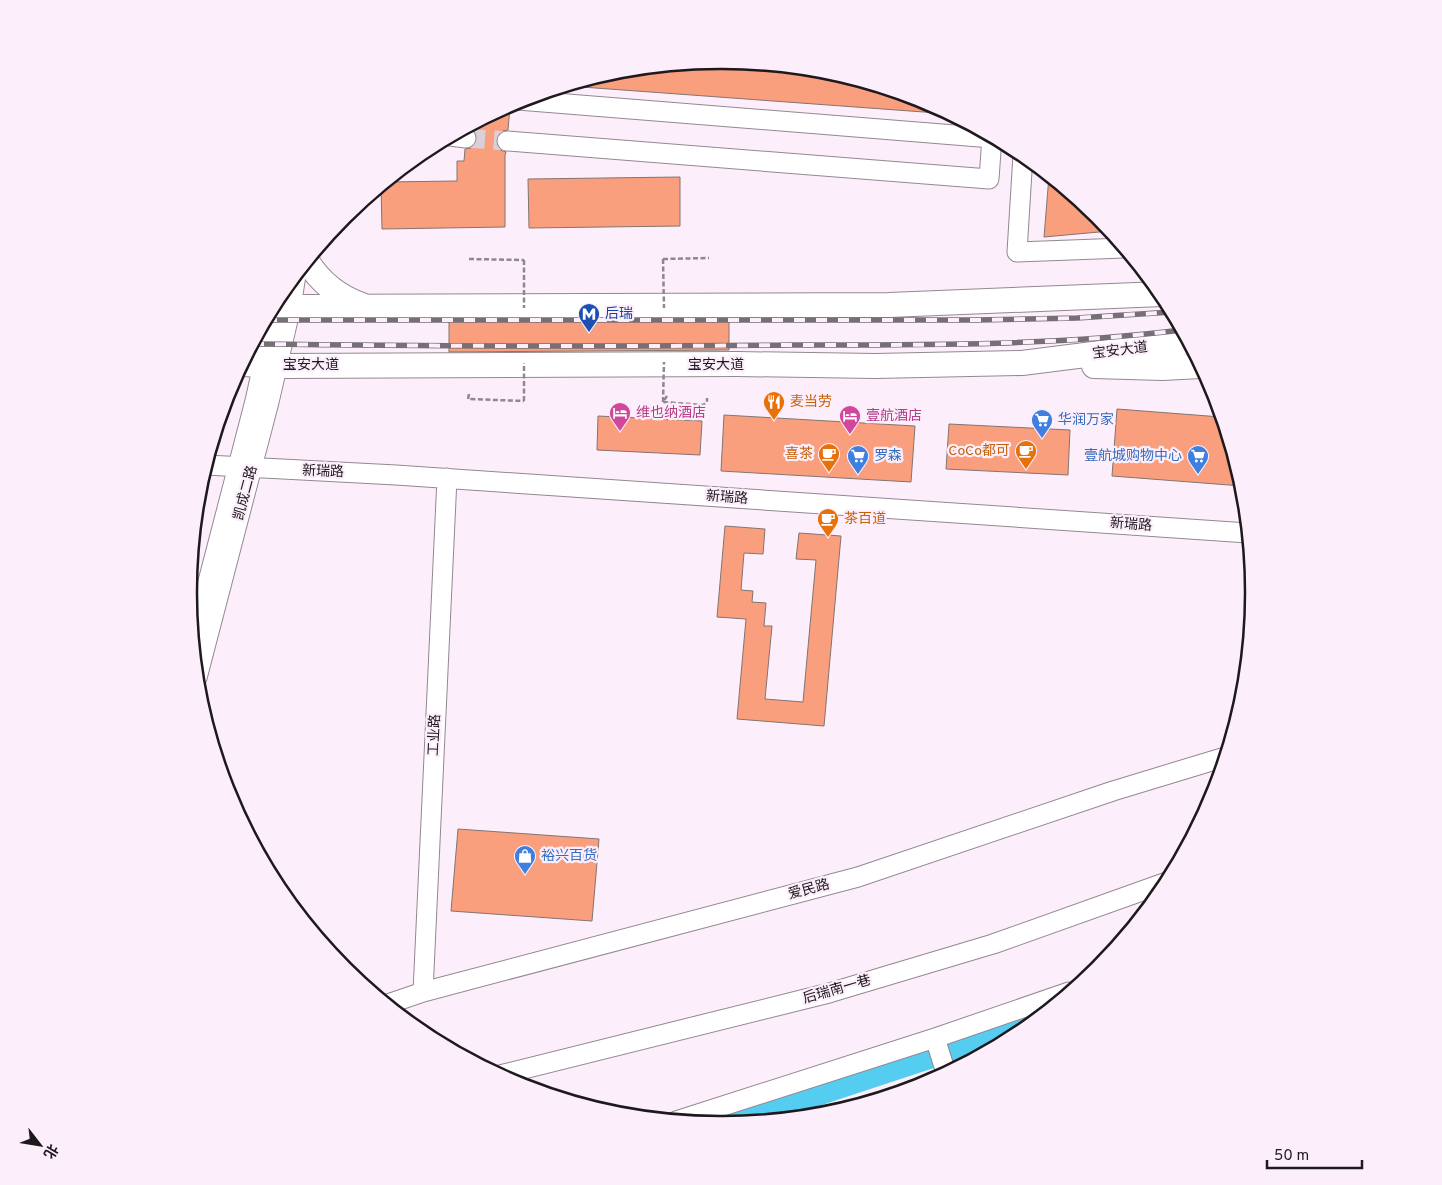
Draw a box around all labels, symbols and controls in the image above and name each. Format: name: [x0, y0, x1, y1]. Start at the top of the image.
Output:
metro station icon: 后瑞: [577, 302, 601, 333]
place label: 后瑞: [605, 306, 633, 323]
street label: 宝安大道: [1091, 339, 1149, 363]
street label: 宝安大道: [283, 357, 339, 374]
street label: 宝安大道: [688, 357, 744, 374]
restaurant icon: 麦当劳: [762, 390, 786, 421]
place label: 麦当劳: [790, 394, 832, 411]
hotel icon: 维也纳酒店: [608, 401, 632, 432]
place label: 维也纳酒店: [636, 404, 706, 422]
hotel icon: 壹航酒店: [838, 404, 862, 435]
place label: 壹航酒店: [866, 408, 922, 425]
supermarket icon: 华润万家: [1030, 408, 1054, 439]
place label: 华润万家: [1058, 411, 1114, 429]
cafe icon: CoCo都可: [1014, 439, 1038, 470]
cafe icon: 喜茶: [817, 442, 841, 473]
place label: CoCo都可: [948, 443, 1010, 460]
supermarket icon: 罗森: [846, 444, 870, 475]
supermarket icon: 壹航城购物中心: [1186, 444, 1210, 475]
place label: 喜茶: [785, 446, 813, 463]
place label: 壹航城购物中心: [1084, 447, 1182, 465]
place label: 罗森: [874, 448, 902, 465]
street label: 新瑞路: [302, 463, 344, 481]
street label: 凯成二路: [231, 464, 261, 522]
street label: 新瑞路: [705, 488, 749, 508]
cafe icon: 茶百道: [816, 507, 840, 538]
place label: 茶百道: [844, 511, 886, 528]
street label: 新瑞路: [1109, 515, 1153, 535]
street label: 工业路: [425, 714, 445, 756]
shop icon: 裕兴百货: [513, 844, 537, 875]
place label: 裕兴百货: [541, 847, 597, 865]
street label: 爱民路: [787, 876, 831, 904]
street label: 后瑞南一巷: [801, 972, 873, 1008]
north arrow: [15, 1120, 65, 1170]
scale bar: [1267, 1138, 1362, 1170]
text: 北: [39, 1141, 61, 1161]
text: 50 m: [1274, 1147, 1309, 1166]

